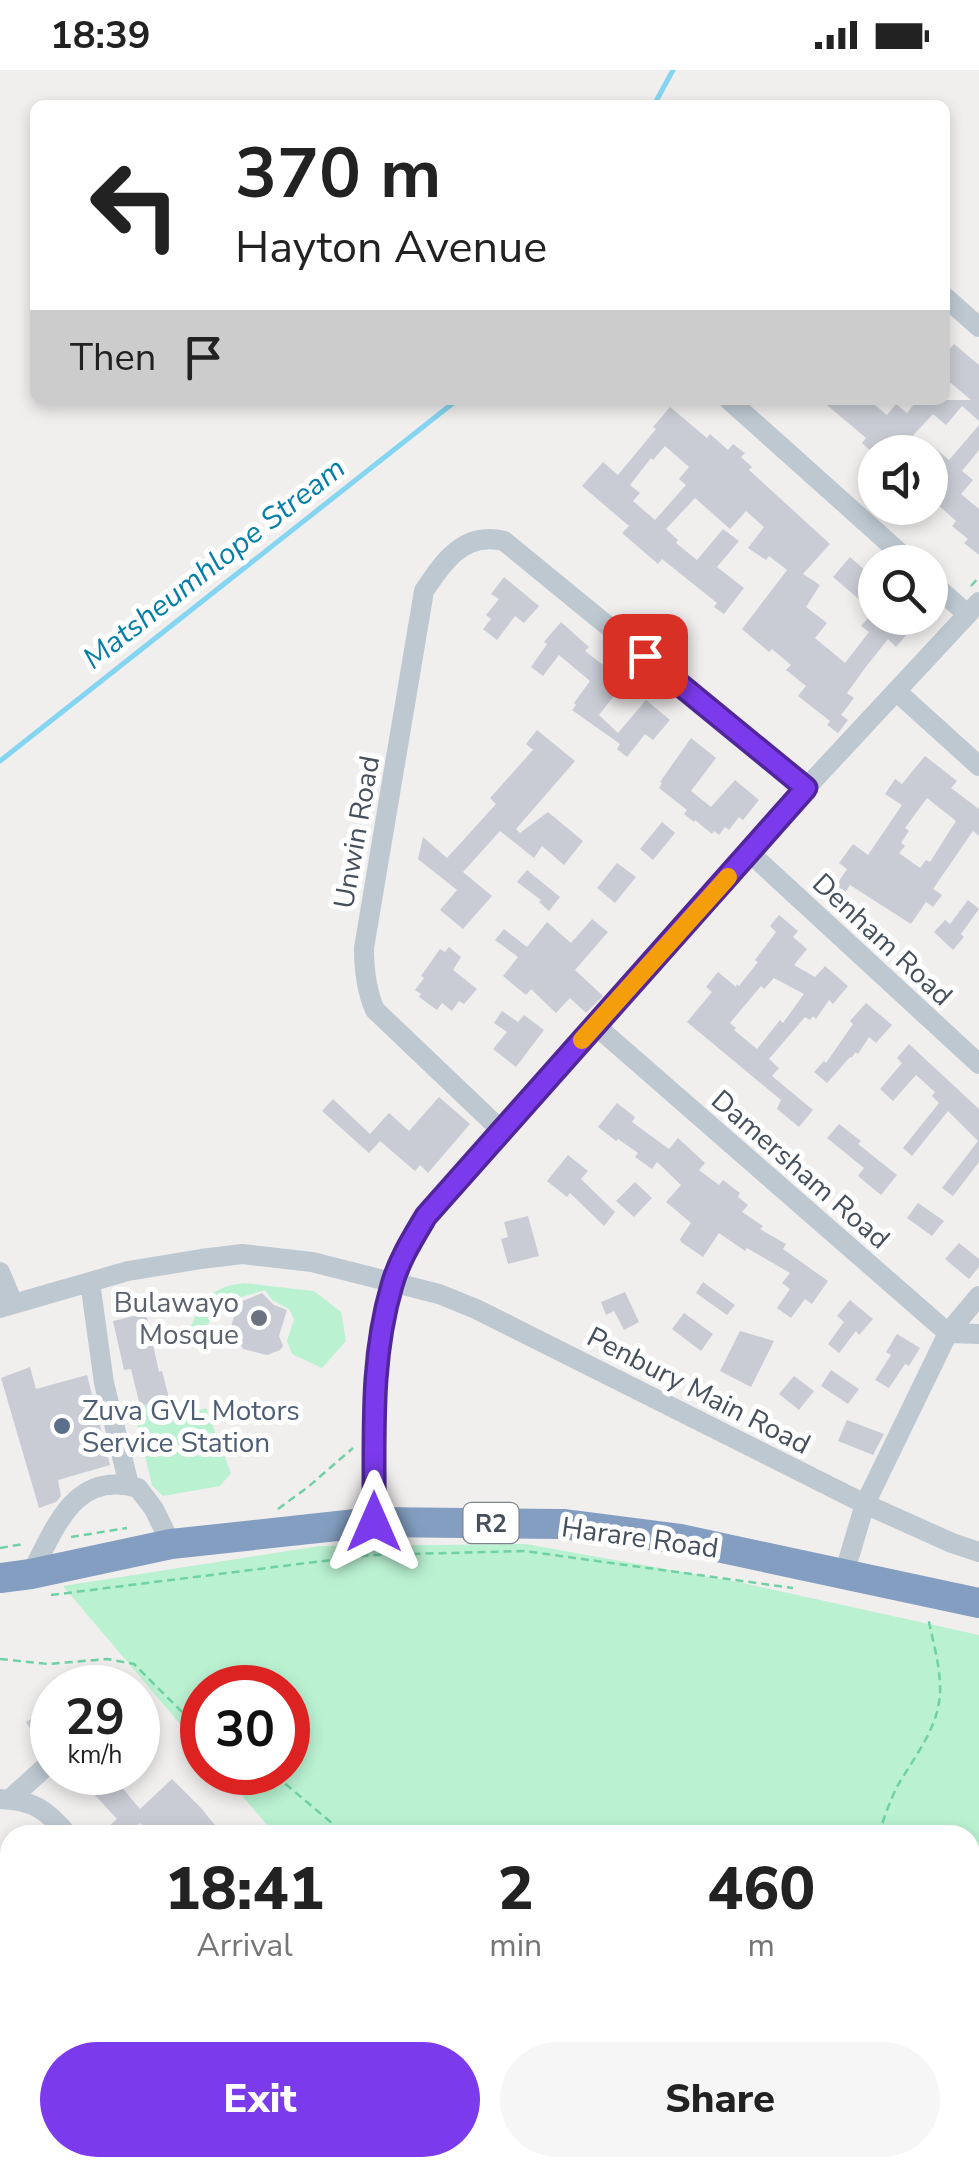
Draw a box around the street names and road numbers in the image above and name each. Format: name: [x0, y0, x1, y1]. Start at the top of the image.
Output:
street label: Unwin Road: [325, 753, 389, 912]
street label: Denham Road: [804, 865, 961, 1015]
street label: Damersham Road: [703, 1082, 898, 1258]
street label: Penbury Main Road: [580, 1318, 817, 1464]
road number: R2: [464, 1503, 518, 1543]
street label: Harare Road: [559, 1508, 721, 1568]

